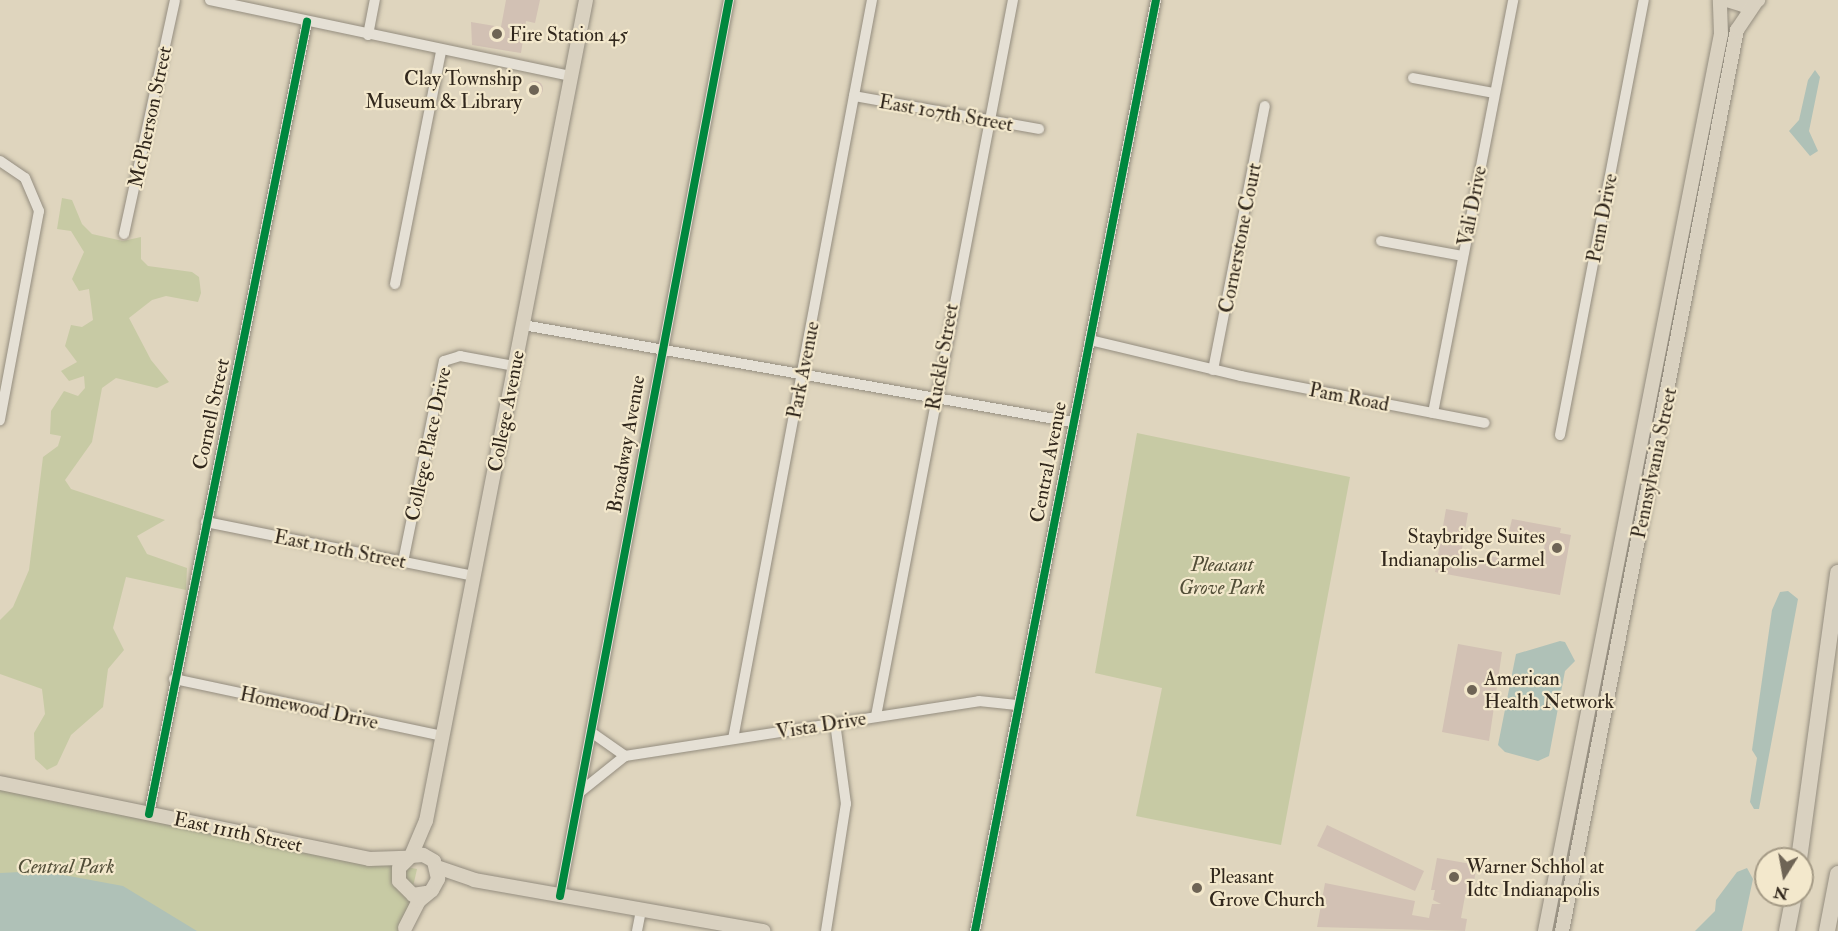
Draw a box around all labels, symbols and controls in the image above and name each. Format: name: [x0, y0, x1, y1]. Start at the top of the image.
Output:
place label: Fire Station 45: [509, 22, 628, 46]
marker: Fire Station 45: [490, 27, 504, 41]
street label: McPherson Street: [123, 44, 177, 190]
place label: Clay Township Museum & Library: [365, 66, 522, 113]
marker: Clay Township Museum & Library: [527, 83, 541, 97]
street label: East 107th Street: [877, 89, 1015, 137]
street label: Cornerstone Court: [1214, 161, 1266, 315]
street label: Vali Drive: [1452, 164, 1492, 248]
street label: Penn Drive: [1582, 171, 1622, 265]
street label: Ruckle Street: [921, 302, 963, 412]
street label: Park Avenue: [782, 319, 824, 421]
street label: College Avenue: [482, 348, 530, 474]
street label: Cornell Street: [188, 356, 234, 472]
street label: College Place Drive: [400, 365, 456, 523]
street label: Broadway Avenue: [602, 373, 650, 515]
street label: Pam Road: [1307, 377, 1391, 417]
street label: Pennsylvania Street: [1626, 385, 1682, 541]
street label: Central Avenue: [1025, 400, 1071, 524]
street label: East 110th Street: [272, 524, 408, 574]
place label: Staybridge Suites Indianapolis-Carmel: [1380, 524, 1545, 571]
marker: Staybridge Suites Indianapolis-Carmel: [1550, 541, 1564, 555]
park label: Pleasant Grove Park: [1179, 552, 1265, 599]
place label: American Health Network: [1484, 666, 1614, 713]
street label: Homewood Drive: [238, 682, 380, 734]
marker: American Health Network: [1465, 683, 1479, 697]
street label: Vista Drive: [774, 706, 868, 744]
street label: East 111th Street: [171, 807, 305, 857]
north arrow: [1754, 847, 1814, 907]
park label: Central Park: [17, 854, 115, 878]
place label: Warner Schhol at Idtc Indianapolis: [1466, 854, 1604, 901]
place label: Pleasant Grove Church: [1209, 864, 1325, 911]
marker: Warner Schhol at Idtc Indianapolis: [1447, 870, 1461, 884]
marker: Pleasant Grove Church: [1190, 881, 1204, 895]
text: N: [1772, 882, 1790, 904]

